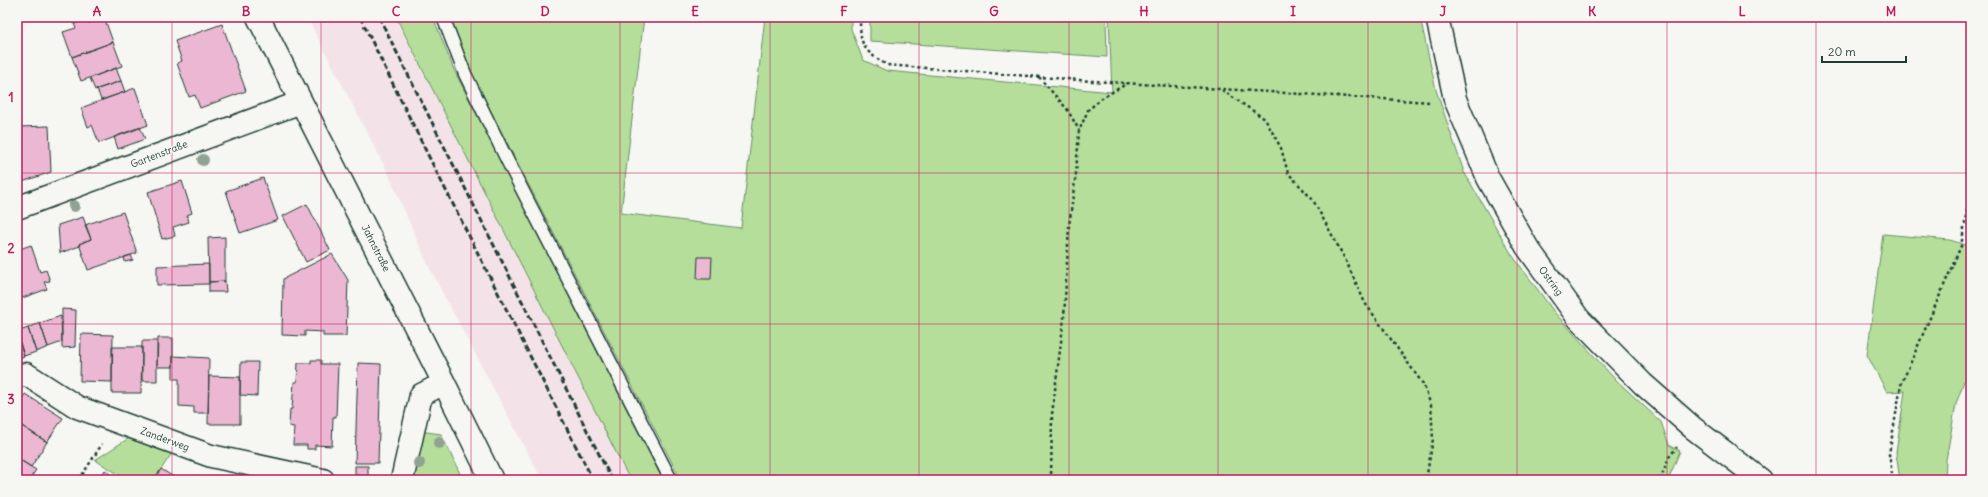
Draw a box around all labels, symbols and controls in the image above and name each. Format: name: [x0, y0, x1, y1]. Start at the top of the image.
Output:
text: A: [93, 3, 102, 20]
text: B: [242, 3, 251, 20]
text: C: [392, 3, 401, 20]
text: D: [540, 3, 550, 20]
text: E: [691, 3, 699, 20]
text: F: [840, 3, 848, 20]
text: G: [989, 3, 999, 20]
text: H: [1139, 3, 1149, 20]
text: I: [1290, 3, 1296, 20]
text: J: [1440, 3, 1447, 20]
text: K: [1588, 3, 1597, 20]
text: L: [1738, 3, 1746, 20]
text: M: [1886, 3, 1896, 20]
scale bar: [1822, 38, 1906, 64]
text: 20 m: [1828, 44, 1856, 59]
text: 1: [8, 89, 14, 106]
street label: Gartenstraße: [129, 137, 189, 171]
street label: Jahnstraße: [359, 222, 393, 274]
text: 2: [7, 240, 15, 257]
street label: Ostring: [1536, 264, 1566, 298]
text: 3: [7, 391, 15, 408]
street label: Zanderweg: [139, 424, 191, 454]

